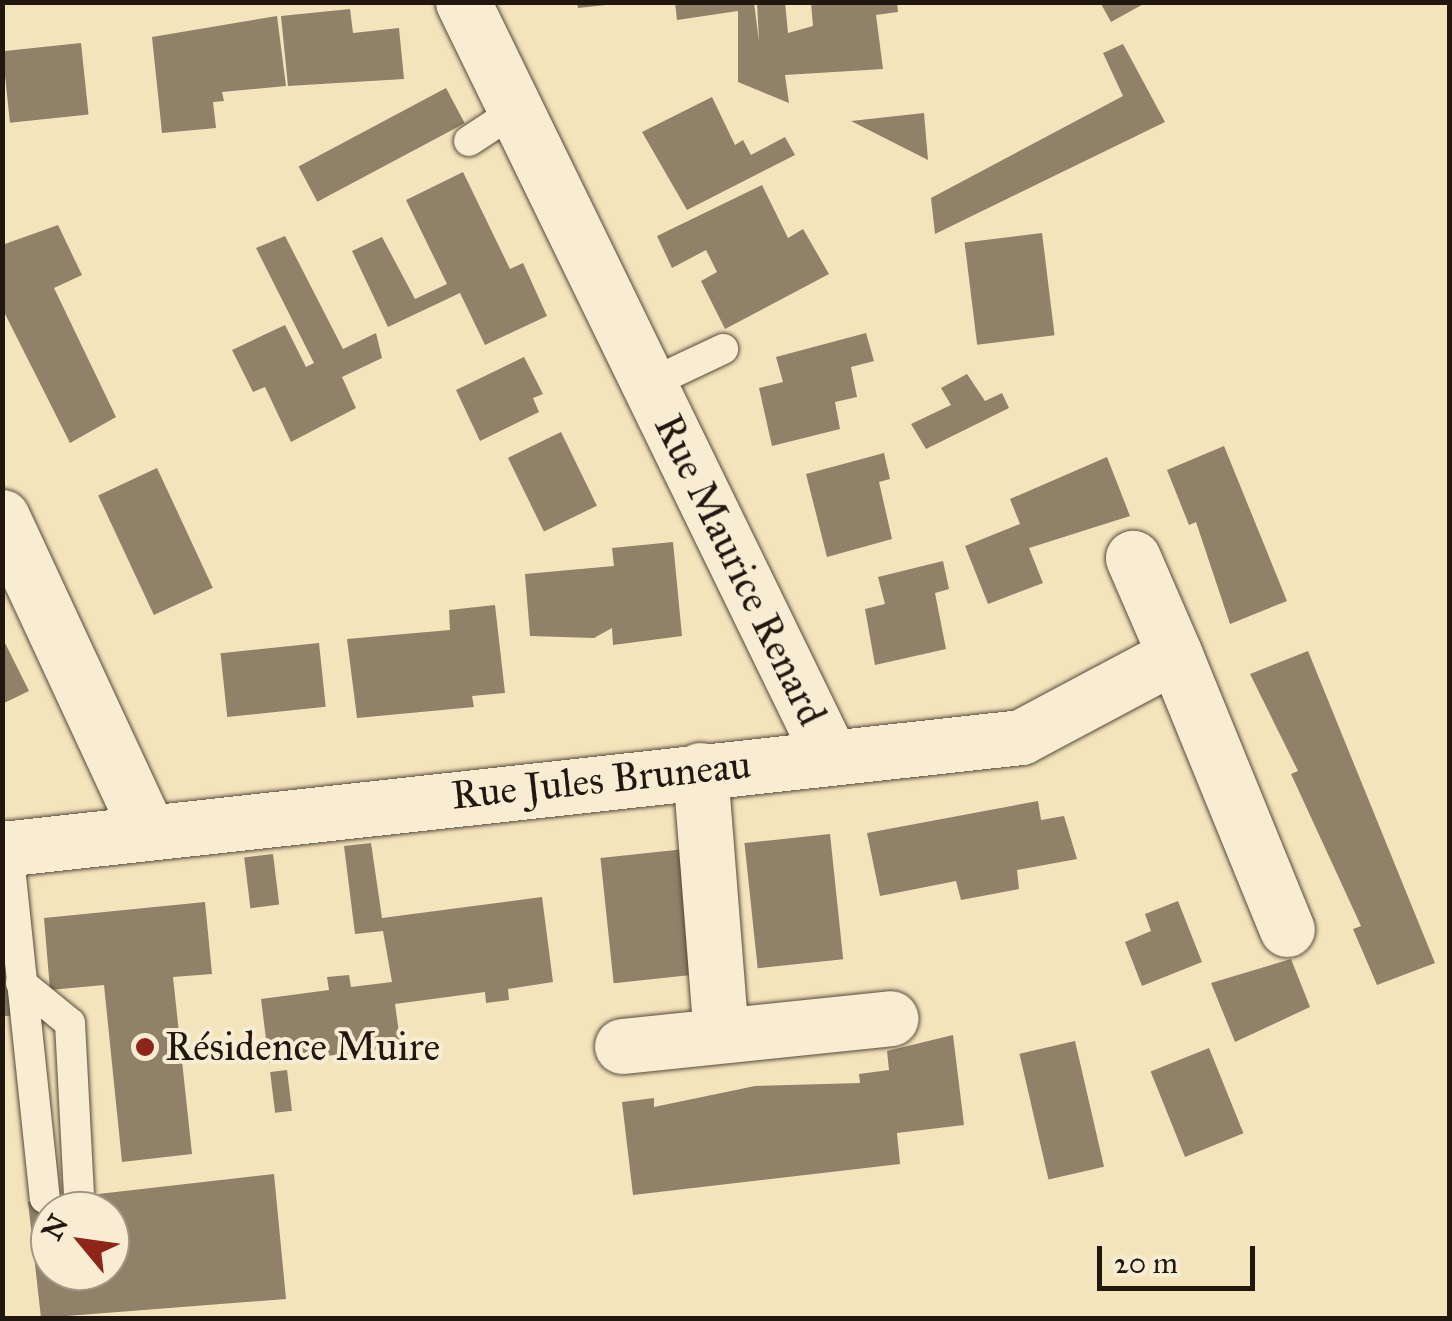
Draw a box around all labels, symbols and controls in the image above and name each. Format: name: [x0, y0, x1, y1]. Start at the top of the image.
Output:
street label: Rue Maurice Renard: [644, 407, 836, 733]
street label: Rue Jules Bruneau: [449, 740, 753, 820]
place label: Résidence Muire: [165, 1023, 440, 1071]
marker: Résidence Muire: [134, 1036, 156, 1058]
north arrow: [30, 1191, 130, 1291]
text: N: [34, 1208, 76, 1246]
scale bar: [1102, 1226, 1260, 1288]
text: 20 m: [1114, 1245, 1178, 1281]

